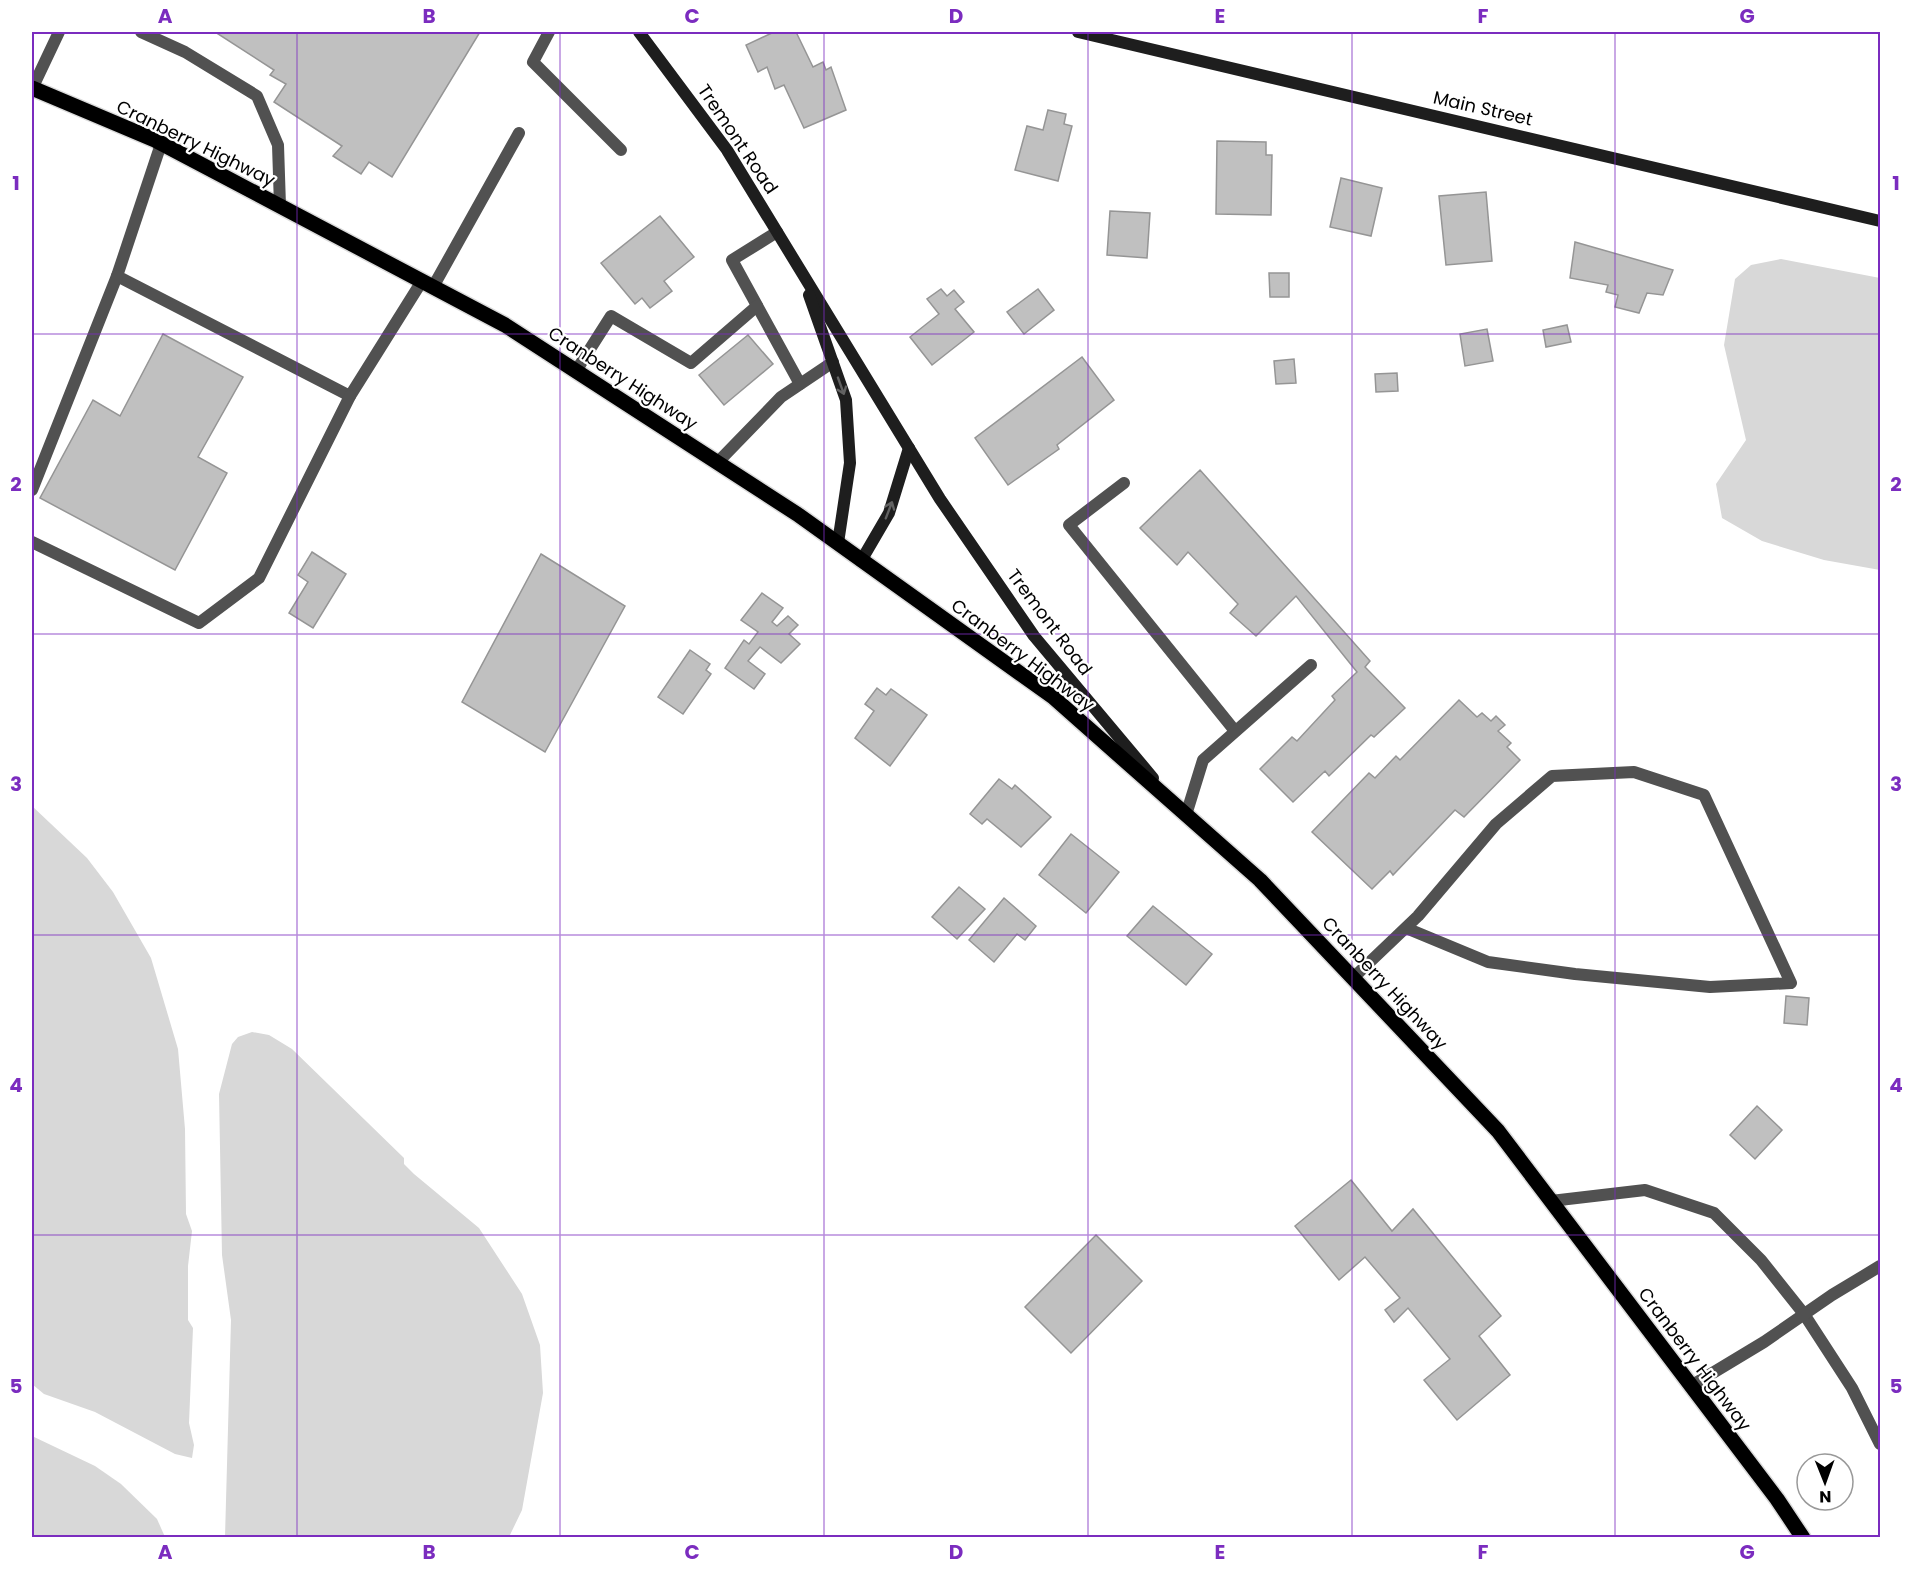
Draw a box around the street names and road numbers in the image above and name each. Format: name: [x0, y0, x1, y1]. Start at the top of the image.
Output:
street label: Tremont Road: [692, 79, 784, 199]
street label: Main Street: [1431, 84, 1535, 132]
street label: Cranberry Highway: [112, 94, 280, 192]
street label: Cranberry Highway: [543, 320, 703, 436]
street label: Tremont Road: [1002, 564, 1098, 680]
street label: Cranberry Highway: [946, 593, 1100, 717]
street label: Cranberry Highway: [1317, 911, 1453, 1055]
street label: Cranberry Highway: [1633, 1282, 1757, 1436]

